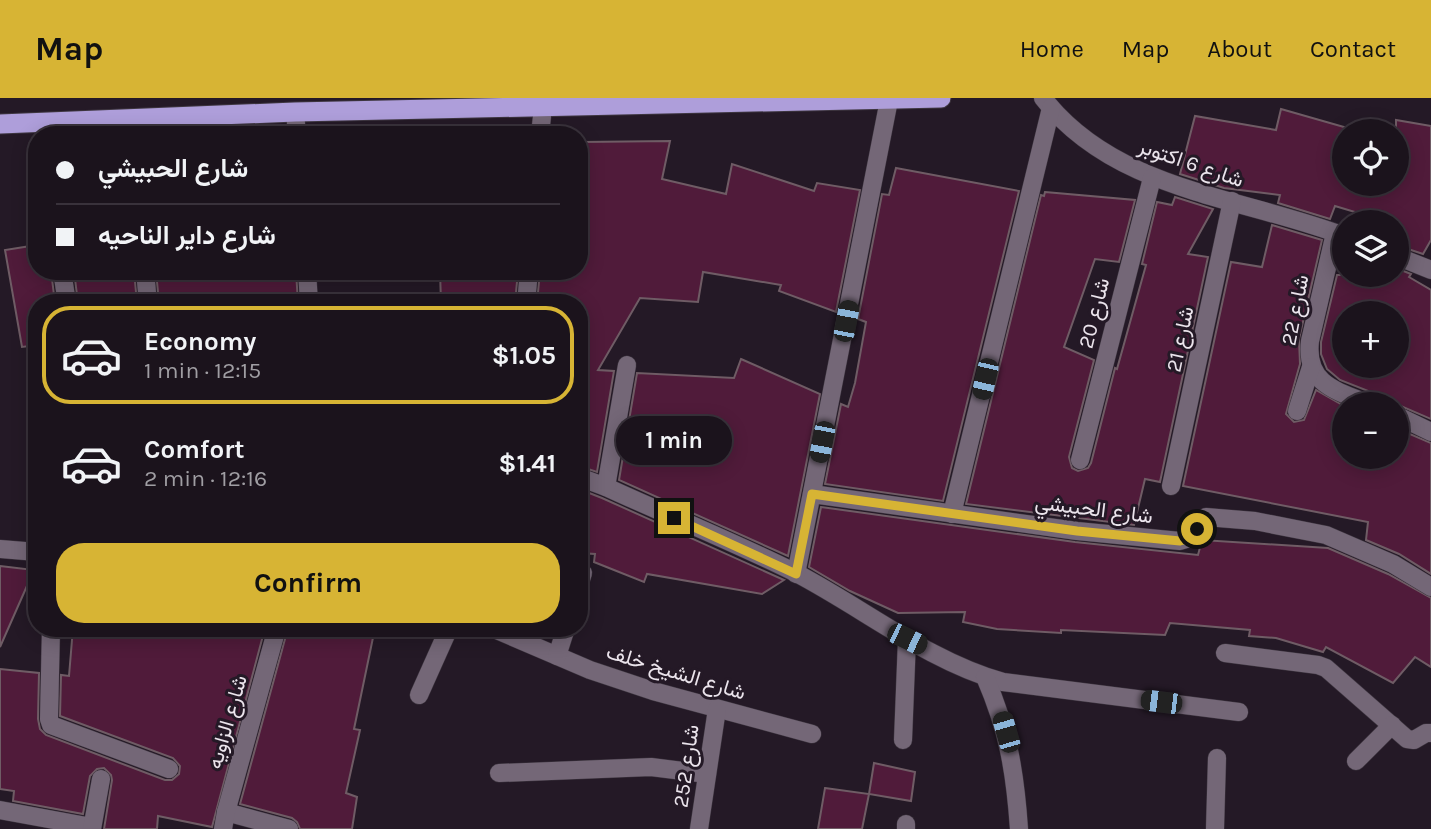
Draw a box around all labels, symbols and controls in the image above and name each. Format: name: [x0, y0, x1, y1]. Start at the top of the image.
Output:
text: Map: [35, 30, 103, 68]
text: Home: [1020, 35, 1084, 63]
text: Map: [1122, 35, 1169, 63]
text: About: [1207, 35, 1272, 63]
text: Contact: [1310, 35, 1396, 63]
map controls: [1332, 119, 1409, 469]
button: locate: [1332, 119, 1409, 196]
street label: شارع 6 اكتوبر: [1134, 133, 1247, 194]
text: شارع الحبيشي: [98, 153, 248, 184]
button: layers: [1332, 210, 1409, 287]
text: شارع داير الناحيه: [98, 220, 276, 251]
street label: شارع 22: [1276, 273, 1316, 348]
street label: شارع 20: [1074, 275, 1116, 351]
car: [832, 298, 861, 344]
button: +: [1332, 301, 1409, 378]
street label: شارع 21: [1161, 304, 1201, 374]
icon: car: [60, 324, 123, 387]
text: Economy: [144, 326, 256, 357]
text: $1.05: [492, 340, 556, 371]
car: [971, 356, 1000, 402]
text: 1 min · 12:15: [144, 357, 261, 384]
button: −: [1332, 392, 1409, 469]
callout: 1 min: [616, 416, 732, 466]
car: [808, 419, 837, 465]
text: 1 min: [645, 427, 703, 454]
icon: car: [60, 432, 123, 495]
text: Comfort: [144, 434, 245, 465]
text: $1.41: [498, 448, 556, 479]
text: 2 min · 12:16: [144, 465, 267, 492]
street label: شارع الحبيشي: [1033, 490, 1154, 533]
route end: [658, 502, 690, 534]
route start: [1181, 513, 1213, 545]
button: Confirm: [56, 543, 560, 623]
car: [884, 620, 931, 658]
street label: شارع الشيخ خلف: [603, 639, 749, 706]
street label: شارع الزاويه: [202, 672, 254, 772]
car: [1139, 689, 1184, 715]
car: [991, 709, 1022, 755]
street label: شارع 252: [668, 723, 706, 809]

